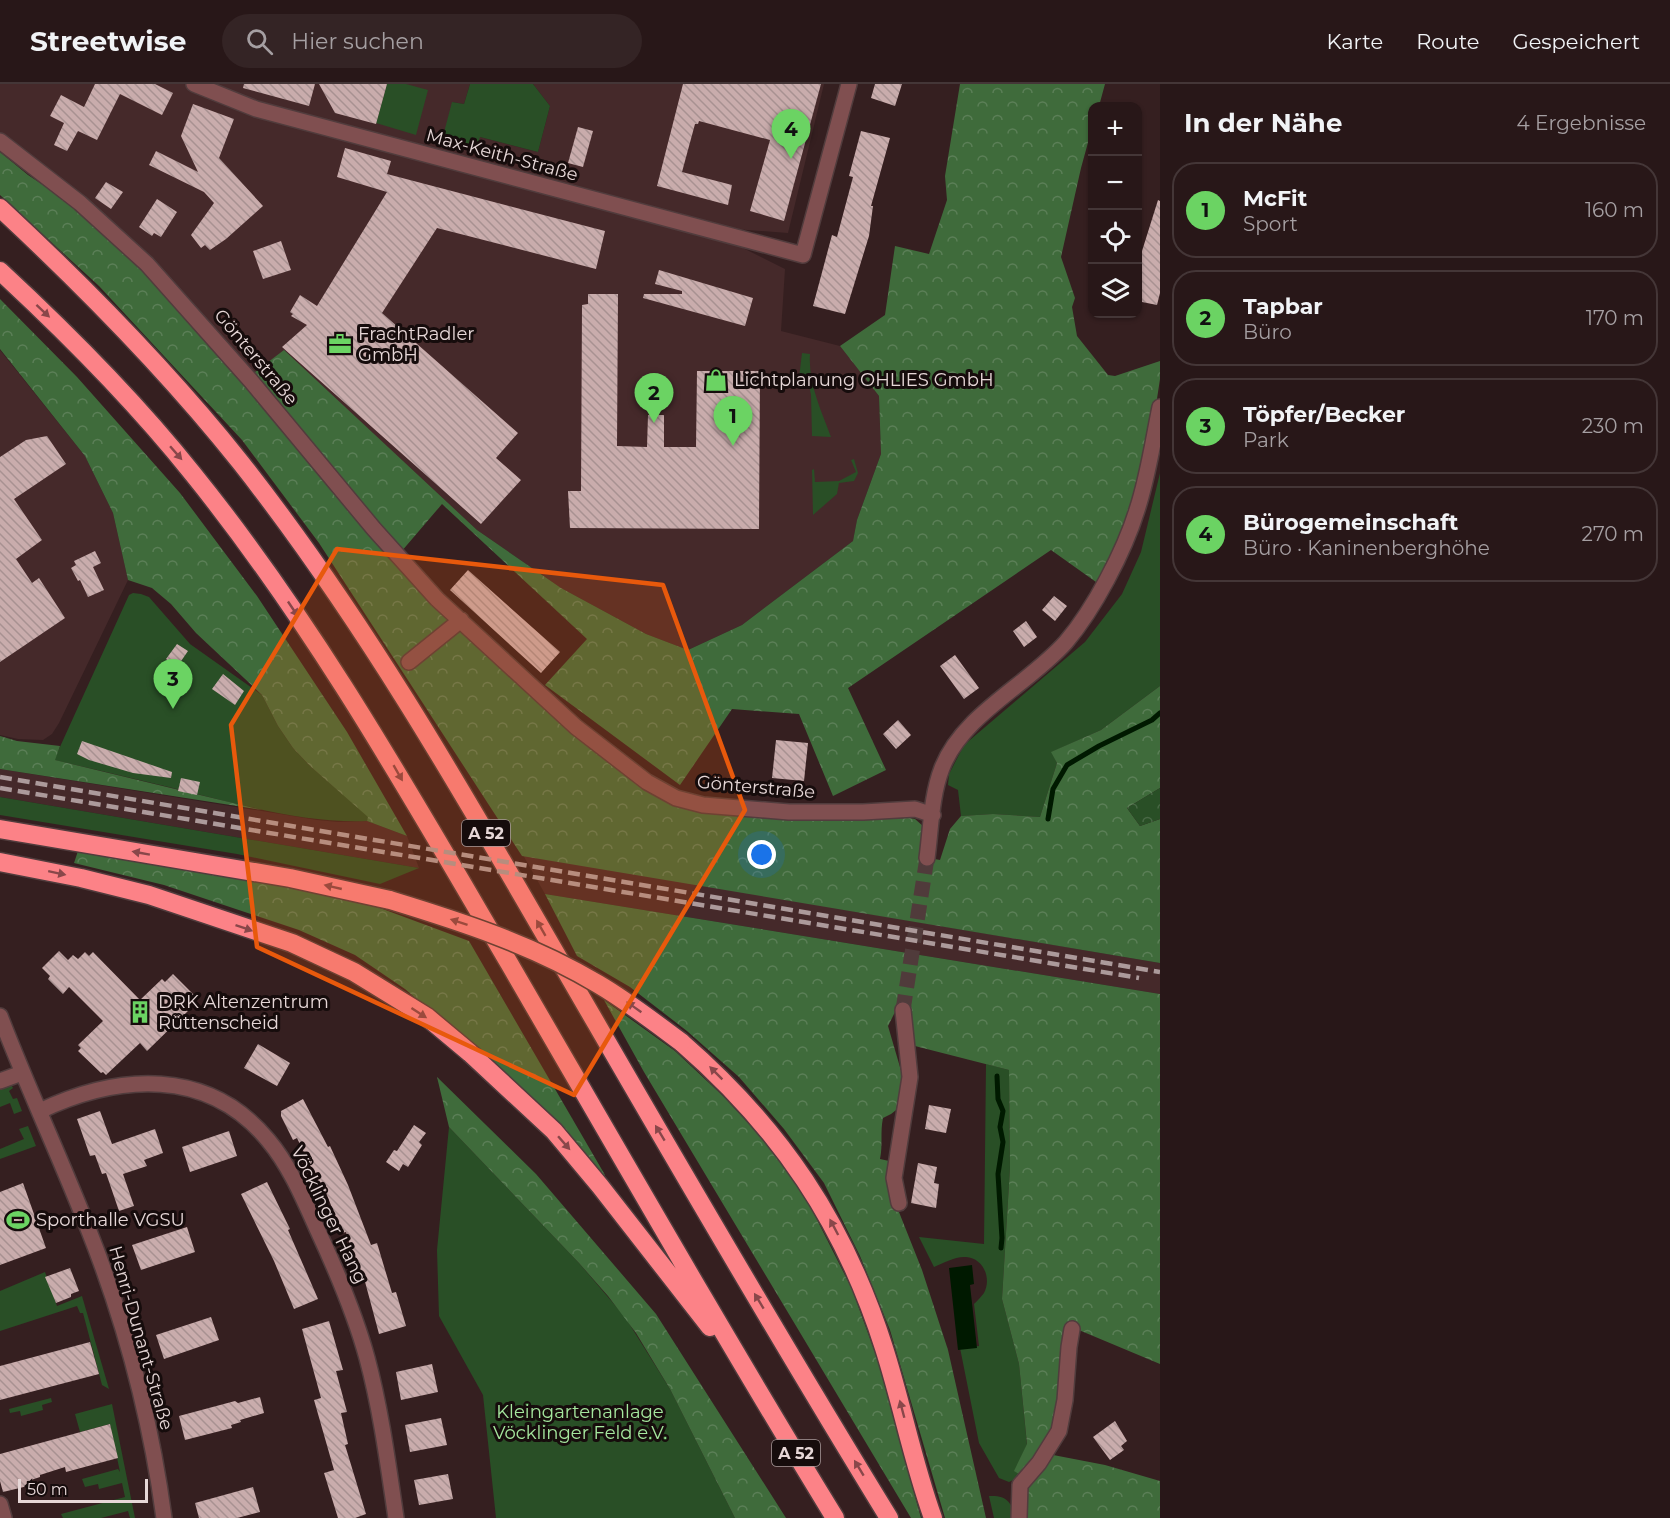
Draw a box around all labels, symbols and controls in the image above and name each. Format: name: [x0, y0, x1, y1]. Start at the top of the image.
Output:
search box: [222, 14, 642, 68]
text: Streetwise: [30, 24, 186, 58]
icon: search: [243, 25, 276, 58]
text: Hier suchen: [291, 28, 424, 55]
text: Karte: [1327, 29, 1383, 54]
text: Route: [1416, 29, 1479, 54]
text: Gespeichert: [1512, 29, 1640, 54]
map controls: [1088, 102, 1142, 318]
button: +: [1088, 102, 1142, 156]
text: In der Nähe: [1184, 107, 1342, 139]
pin: 4: [772, 110, 810, 159]
text: 4 Ergebnisse: [1517, 111, 1646, 135]
street label: Max-Keith-Straße: [424, 124, 580, 186]
button: −: [1088, 156, 1142, 210]
text: McFit: [1243, 185, 1307, 212]
text: 1: [1202, 198, 1209, 222]
text: 160 m: [1585, 198, 1644, 222]
button: locate: [1088, 210, 1142, 264]
text: Sport: [1243, 212, 1298, 236]
button: layers: [1088, 264, 1142, 318]
text: Tapbar: [1243, 293, 1323, 320]
one-way arrow: [35, 304, 50, 317]
street label: Gönterstraße: [209, 305, 303, 410]
text: 2: [1200, 306, 1211, 330]
text: 170 m: [1586, 306, 1644, 330]
text: Büro: [1243, 320, 1292, 344]
place label: FrachtRadler GmbH: [358, 323, 474, 366]
office icon: FrachtRadler GmbH: [327, 331, 353, 357]
shop icon: Lichtplanung OHLIES GmbH: [703, 367, 729, 393]
place label: Lichtplanung OHLIES GmbH: [734, 369, 994, 391]
pin: 2: [634, 374, 674, 423]
pin: 1: [714, 396, 752, 446]
text: Töpfer/Becker: [1243, 401, 1405, 428]
text: 3: [1200, 414, 1211, 438]
text: 230 m: [1582, 414, 1644, 438]
text: Park: [1243, 428, 1289, 452]
one-way arrow: [169, 446, 183, 461]
text: Bürogemeinschaft: [1243, 509, 1458, 536]
text: 4: [1199, 522, 1212, 546]
text: 270 m: [1582, 522, 1644, 546]
text: Büro · Kaninenberghöhe: [1243, 536, 1490, 560]
one-way arrow: [287, 601, 298, 618]
pin: 3: [154, 660, 192, 709]
one-way arrow: [393, 765, 403, 782]
street label: Gönterstraße: [696, 771, 816, 803]
road number: A 52: [462, 820, 510, 846]
your location: [747, 840, 776, 869]
one-way arrow: [132, 848, 151, 857]
one-way arrow: [48, 869, 67, 879]
one-way arrow: [324, 882, 342, 892]
one-way arrow: [450, 916, 468, 926]
one-way arrow: [535, 920, 546, 936]
one-way arrow: [236, 923, 254, 933]
place label: DRK Altenzentrum Rüttenscheid: [158, 991, 329, 1034]
building icon: DRK Altenzentrum Rüttenscheid: [127, 999, 153, 1025]
one-way arrow: [626, 1001, 642, 1013]
one-way arrow: [411, 1007, 427, 1018]
one-way arrow: [708, 1066, 723, 1080]
one-way arrow: [654, 1125, 665, 1141]
one-way arrow: [557, 1135, 570, 1150]
street label: Vöcklinger Hang: [286, 1143, 372, 1287]
sports icon: Sporthalle VGSU: [5, 1207, 31, 1233]
place label: Sporthalle VGSU: [36, 1209, 185, 1231]
one-way arrow: [829, 1218, 839, 1235]
street label: Henri-Dunant-Straße: [104, 1243, 178, 1433]
one-way arrow: [753, 1293, 764, 1309]
one-way arrow: [896, 1400, 906, 1419]
park label: Kleingartenanlage Vöcklinger Feld e.V.: [493, 1401, 667, 1444]
road number: A 52: [772, 1440, 820, 1466]
one-way arrow: [853, 1460, 864, 1476]
scale bar: [18, 1476, 148, 1504]
text: 50 m: [27, 1480, 68, 1499]

